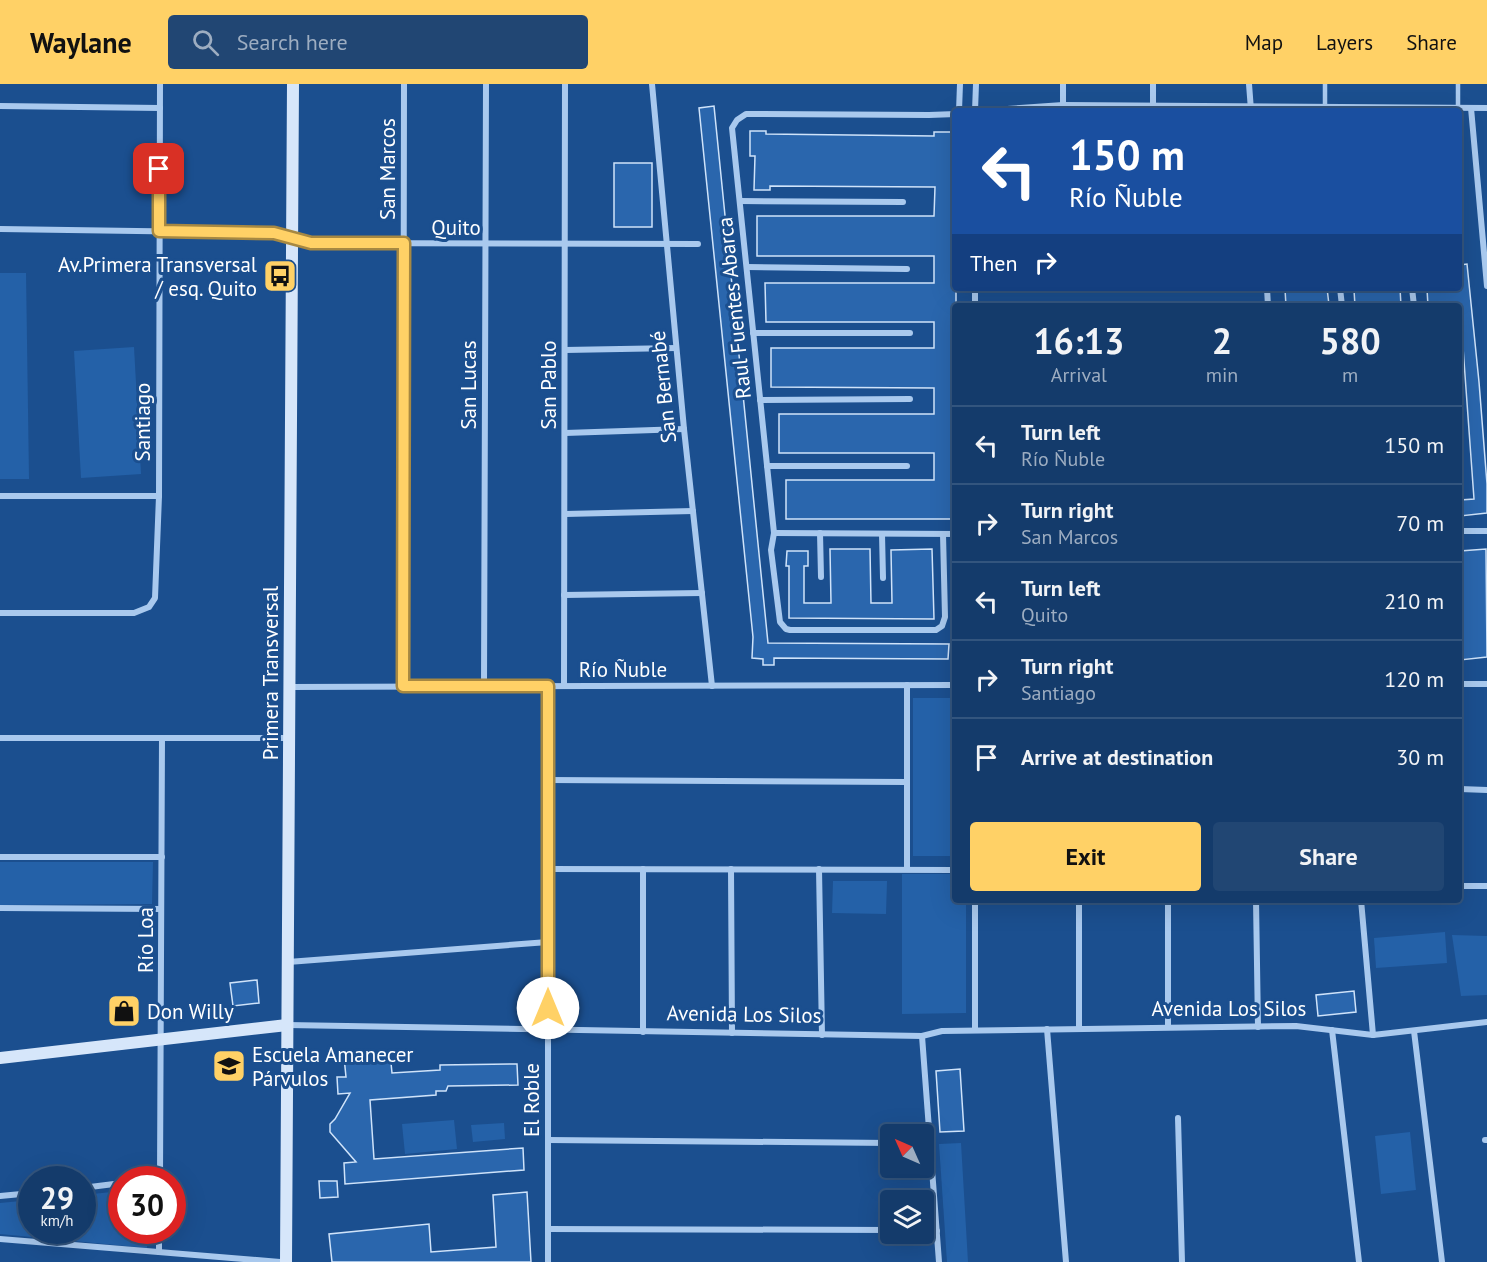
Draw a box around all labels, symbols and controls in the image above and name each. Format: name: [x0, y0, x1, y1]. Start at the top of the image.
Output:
search box: [168, 15, 588, 69]
text: Waylane: [30, 24, 132, 61]
icon: search: [189, 26, 222, 59]
text: Search here: [237, 28, 348, 56]
text: Map: [1245, 29, 1283, 56]
text: Layers: [1316, 29, 1373, 56]
text: Share: [1406, 29, 1457, 56]
street label: San Marcos: [374, 118, 401, 220]
text: 150 m: [1069, 127, 1185, 182]
icon: left: [970, 132, 1048, 210]
pin: [133, 143, 184, 194]
icon: arrive: [142, 152, 175, 185]
text: Río Ñuble: [1069, 180, 1183, 214]
street label: Quito: [431, 214, 481, 241]
street label: Raul Fuentes Abarca: [711, 216, 757, 400]
icon: right: [1029, 246, 1062, 279]
text: Then: [970, 249, 1017, 277]
place label: Av.Primera Transversal / esq. Quito: [58, 251, 257, 302]
bus stop icon: Av.Primera Transversal / esq. Quito: [262, 258, 298, 294]
text: 16:13: [1033, 317, 1125, 364]
text: 2: [1212, 317, 1232, 364]
text: 580: [1320, 317, 1381, 364]
street label: San Bernabé: [644, 330, 682, 444]
street label: San Lucas: [455, 340, 482, 430]
street label: San Pablo: [535, 341, 562, 429]
text: Arrival: [1051, 362, 1107, 388]
text: min: [1206, 362, 1238, 388]
text: m: [1342, 362, 1358, 388]
street label: Santiago: [129, 383, 156, 461]
text: Turn left: [1021, 418, 1101, 446]
icon: left: [970, 429, 1003, 462]
text: 150 m: [1384, 431, 1444, 459]
text: Río Ñuble: [1021, 446, 1105, 472]
text: Turn right: [1021, 496, 1113, 524]
icon: right: [970, 507, 1003, 540]
text: 70 m: [1396, 509, 1444, 537]
text: San Marcos: [1021, 524, 1118, 550]
text: Turn left: [1021, 574, 1101, 602]
icon: left: [970, 585, 1003, 618]
street label: Primera Transversal: [257, 586, 284, 760]
text: 210 m: [1384, 587, 1444, 615]
text: Quito: [1021, 602, 1068, 628]
text: Turn right: [1021, 652, 1113, 680]
street label: Río Ñuble: [579, 656, 667, 683]
icon: right: [970, 663, 1003, 696]
text: 120 m: [1384, 665, 1444, 693]
text: Santiago: [1021, 680, 1096, 706]
icon: arrive: [970, 741, 1003, 774]
text: Arrive at destination: [1021, 743, 1213, 771]
text: 30 m: [1396, 743, 1444, 771]
button: Exit: [970, 822, 1201, 891]
button: Share: [1213, 822, 1444, 891]
street label: Río Loa: [132, 907, 159, 973]
position arrow: [516, 976, 580, 1040]
shop icon: Don Willy: [106, 993, 142, 1029]
street label: Avenida Los Silos: [1152, 995, 1306, 1022]
place label: Don Willy: [147, 998, 234, 1025]
street label: Avenida Los Silos: [666, 999, 822, 1029]
place label: Escuela Amanecer Párvulos: [252, 1041, 414, 1092]
school or university icon: Escuela Amanecer Párvulos: [211, 1048, 247, 1084]
street label: El Roble: [518, 1063, 545, 1137]
north arrow: [880, 1124, 934, 1178]
map controls: [880, 1124, 934, 1244]
speed limit sign: 30: [108, 1166, 186, 1244]
text: 29: [40, 1178, 74, 1217]
button: layers: [880, 1190, 934, 1244]
text: km/h: [41, 1211, 73, 1230]

